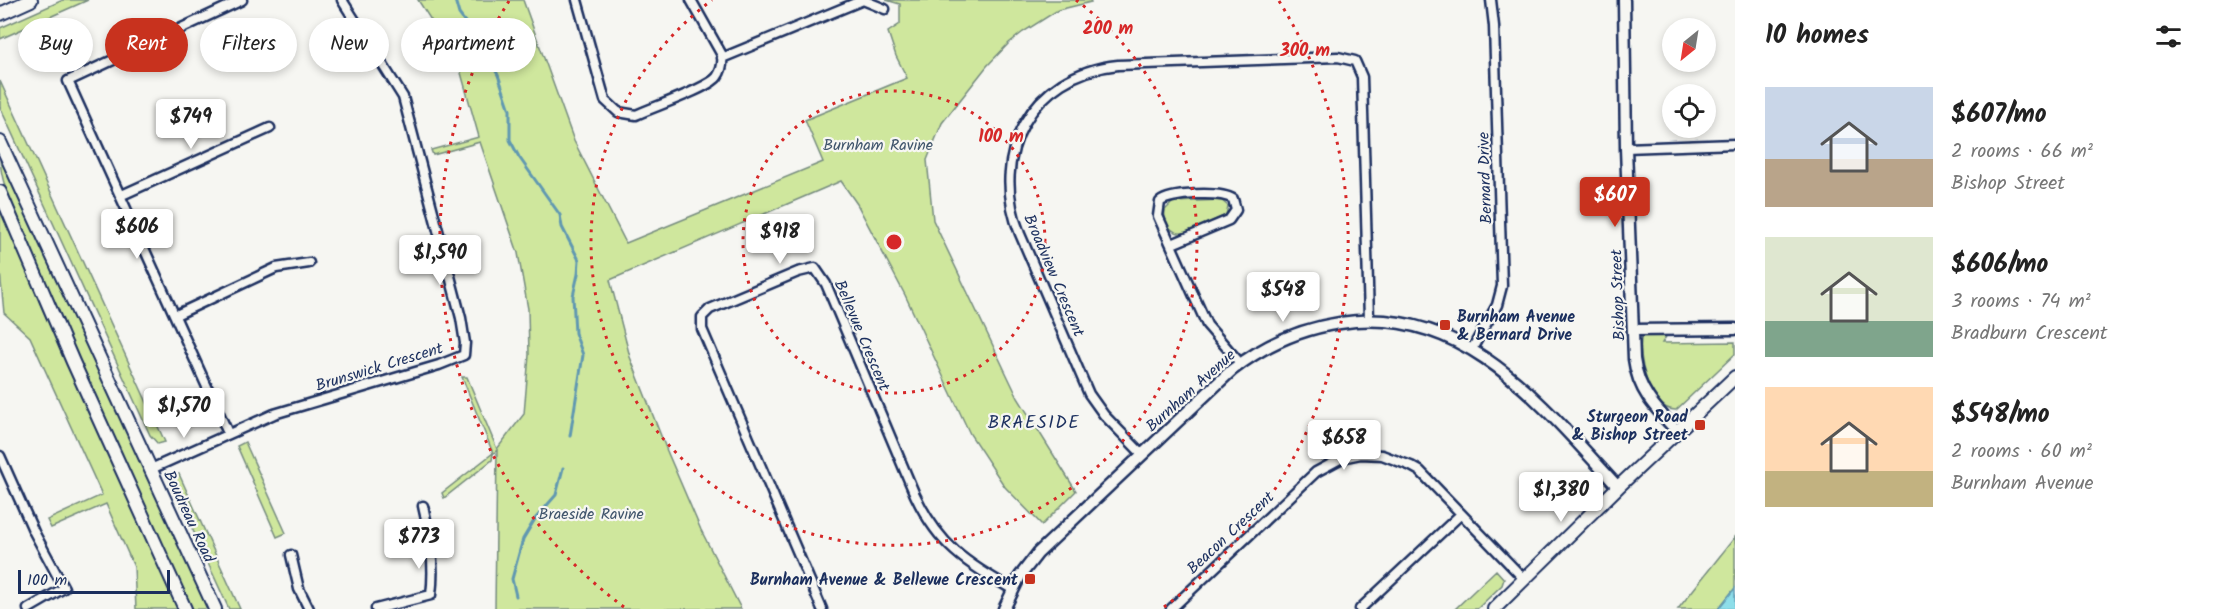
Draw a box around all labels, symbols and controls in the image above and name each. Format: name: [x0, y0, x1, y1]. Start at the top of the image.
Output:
text: 200 m: [1083, 15, 1134, 44]
text: 10 homes: [1765, 15, 1869, 57]
chip: Buy: [18, 18, 93, 72]
chip: Rent: [105, 18, 188, 72]
chip: Filters: [200, 18, 297, 72]
chip: New: [309, 18, 389, 72]
chip: Apartment: [401, 18, 536, 72]
north arrow: [1662, 18, 1716, 72]
map controls: [1662, 18, 1716, 138]
icon: filters: [2152, 20, 2185, 53]
text: 300 m: [1279, 37, 1330, 66]
button: locate: [1662, 84, 1716, 138]
text: $607/mo: [1951, 94, 2047, 136]
pin: $749: [155, 99, 227, 150]
text: $749: [170, 102, 212, 134]
icon: home: [1813, 111, 1885, 183]
text: 100 m: [978, 123, 1024, 152]
street label: Bernard Drive: [1471, 132, 1500, 224]
park label: Burnham Ravine: [823, 133, 933, 158]
text: 2 rooms · 66 m²: [1951, 136, 2093, 168]
text: Bishop Street: [1951, 168, 2065, 200]
pin: $607: [1579, 177, 1651, 228]
text: $607: [1594, 180, 1636, 212]
pin: $606: [101, 209, 173, 260]
street label: Broadview Crescent: [1016, 210, 1091, 342]
text: $606: [115, 212, 159, 244]
pin: $918: [744, 214, 816, 265]
text: $918: [760, 217, 800, 249]
centre of rings: [884, 232, 904, 252]
pin: $1,590: [391, 235, 489, 286]
text: $1,590: [413, 238, 467, 270]
text: $606/mo: [1951, 244, 2048, 286]
street label: Bishop Street: [1604, 248, 1633, 341]
icon: home: [1813, 261, 1885, 333]
pin: $548: [1247, 272, 1319, 323]
text: $548: [1261, 275, 1305, 307]
street label: Bellevue Crescent: [827, 276, 897, 396]
text: 3 rooms · 74 m²: [1951, 286, 2091, 318]
place label: Burnham Avenue & Bernard Drive: [1457, 305, 1575, 348]
marker: Burnham Avenue & Bernard Drive: [1438, 318, 1452, 332]
text: Bradburn Crescent: [1951, 318, 2108, 350]
street label: Brunswick Crescent: [313, 336, 447, 399]
street label: Burnham Avenue: [1140, 344, 1242, 439]
pin: $1,570: [135, 388, 233, 439]
text: $1,570: [158, 391, 210, 423]
text: $548/mo: [1951, 394, 2050, 436]
place label: Sturgeon Road & Bishop Street: [1572, 405, 1689, 448]
district label: BRAESIDE: [988, 409, 1080, 438]
icon: home: [1813, 411, 1885, 483]
marker: Sturgeon Road & Bishop Street: [1693, 418, 1707, 432]
pin: $658: [1308, 420, 1380, 471]
text: $658: [1322, 423, 1366, 455]
text: 2 rooms · 60 m²: [1951, 436, 2092, 468]
street label: Boudreau Road: [156, 466, 221, 568]
text: Burnham Avenue: [1951, 468, 2094, 500]
pin: $1,380: [1512, 472, 1610, 523]
text: $1,380: [1533, 475, 1589, 507]
street label: Beacon Crescent: [1181, 485, 1281, 580]
park label: Braeside Ravine: [538, 502, 644, 527]
pin: $773: [383, 519, 455, 570]
text: $773: [398, 522, 440, 554]
scale bar: [18, 567, 170, 594]
text: 100 m: [27, 568, 67, 593]
place label: Burnham Avenue & Bellevue Crescent: [750, 568, 1019, 593]
marker: Burnham Avenue & Bellevue Crescent: [1023, 572, 1037, 586]

